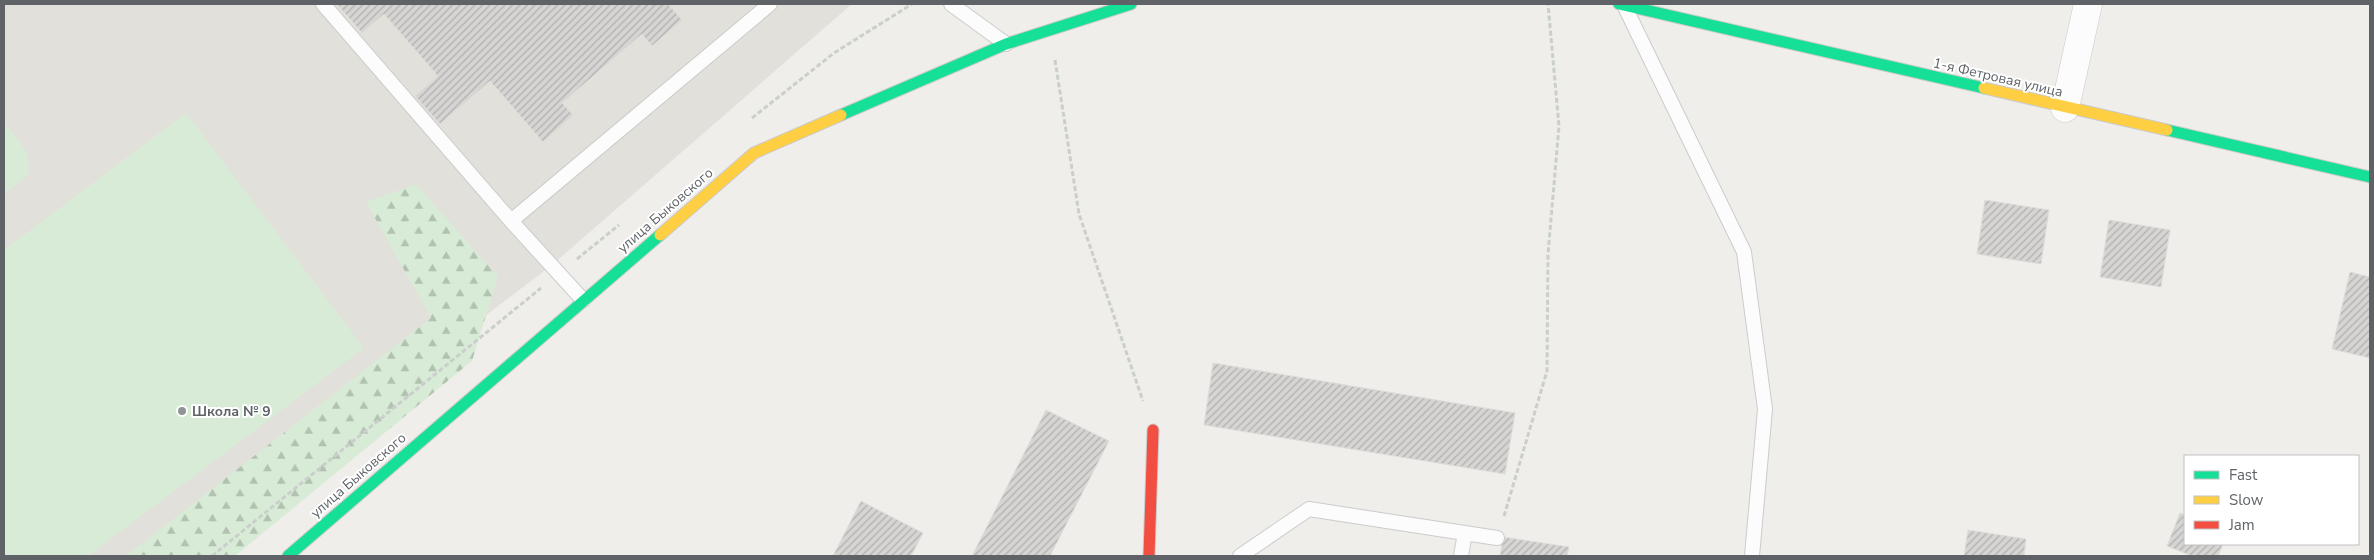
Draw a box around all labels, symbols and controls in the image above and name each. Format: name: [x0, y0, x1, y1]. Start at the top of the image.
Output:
street label: 1-я Фетровая улица: [1931, 53, 2065, 102]
street label: улица Быковского: [613, 163, 717, 257]
place label: Школа № 9: [192, 402, 271, 421]
marker: Школа № 9: [176, 405, 188, 417]
street label: улица Быковского: [306, 428, 410, 522]
legend: [2184, 455, 2359, 545]
text: Fast: [2229, 465, 2258, 485]
text: Slow: [2229, 490, 2264, 510]
text: Jam: [2228, 515, 2255, 535]

